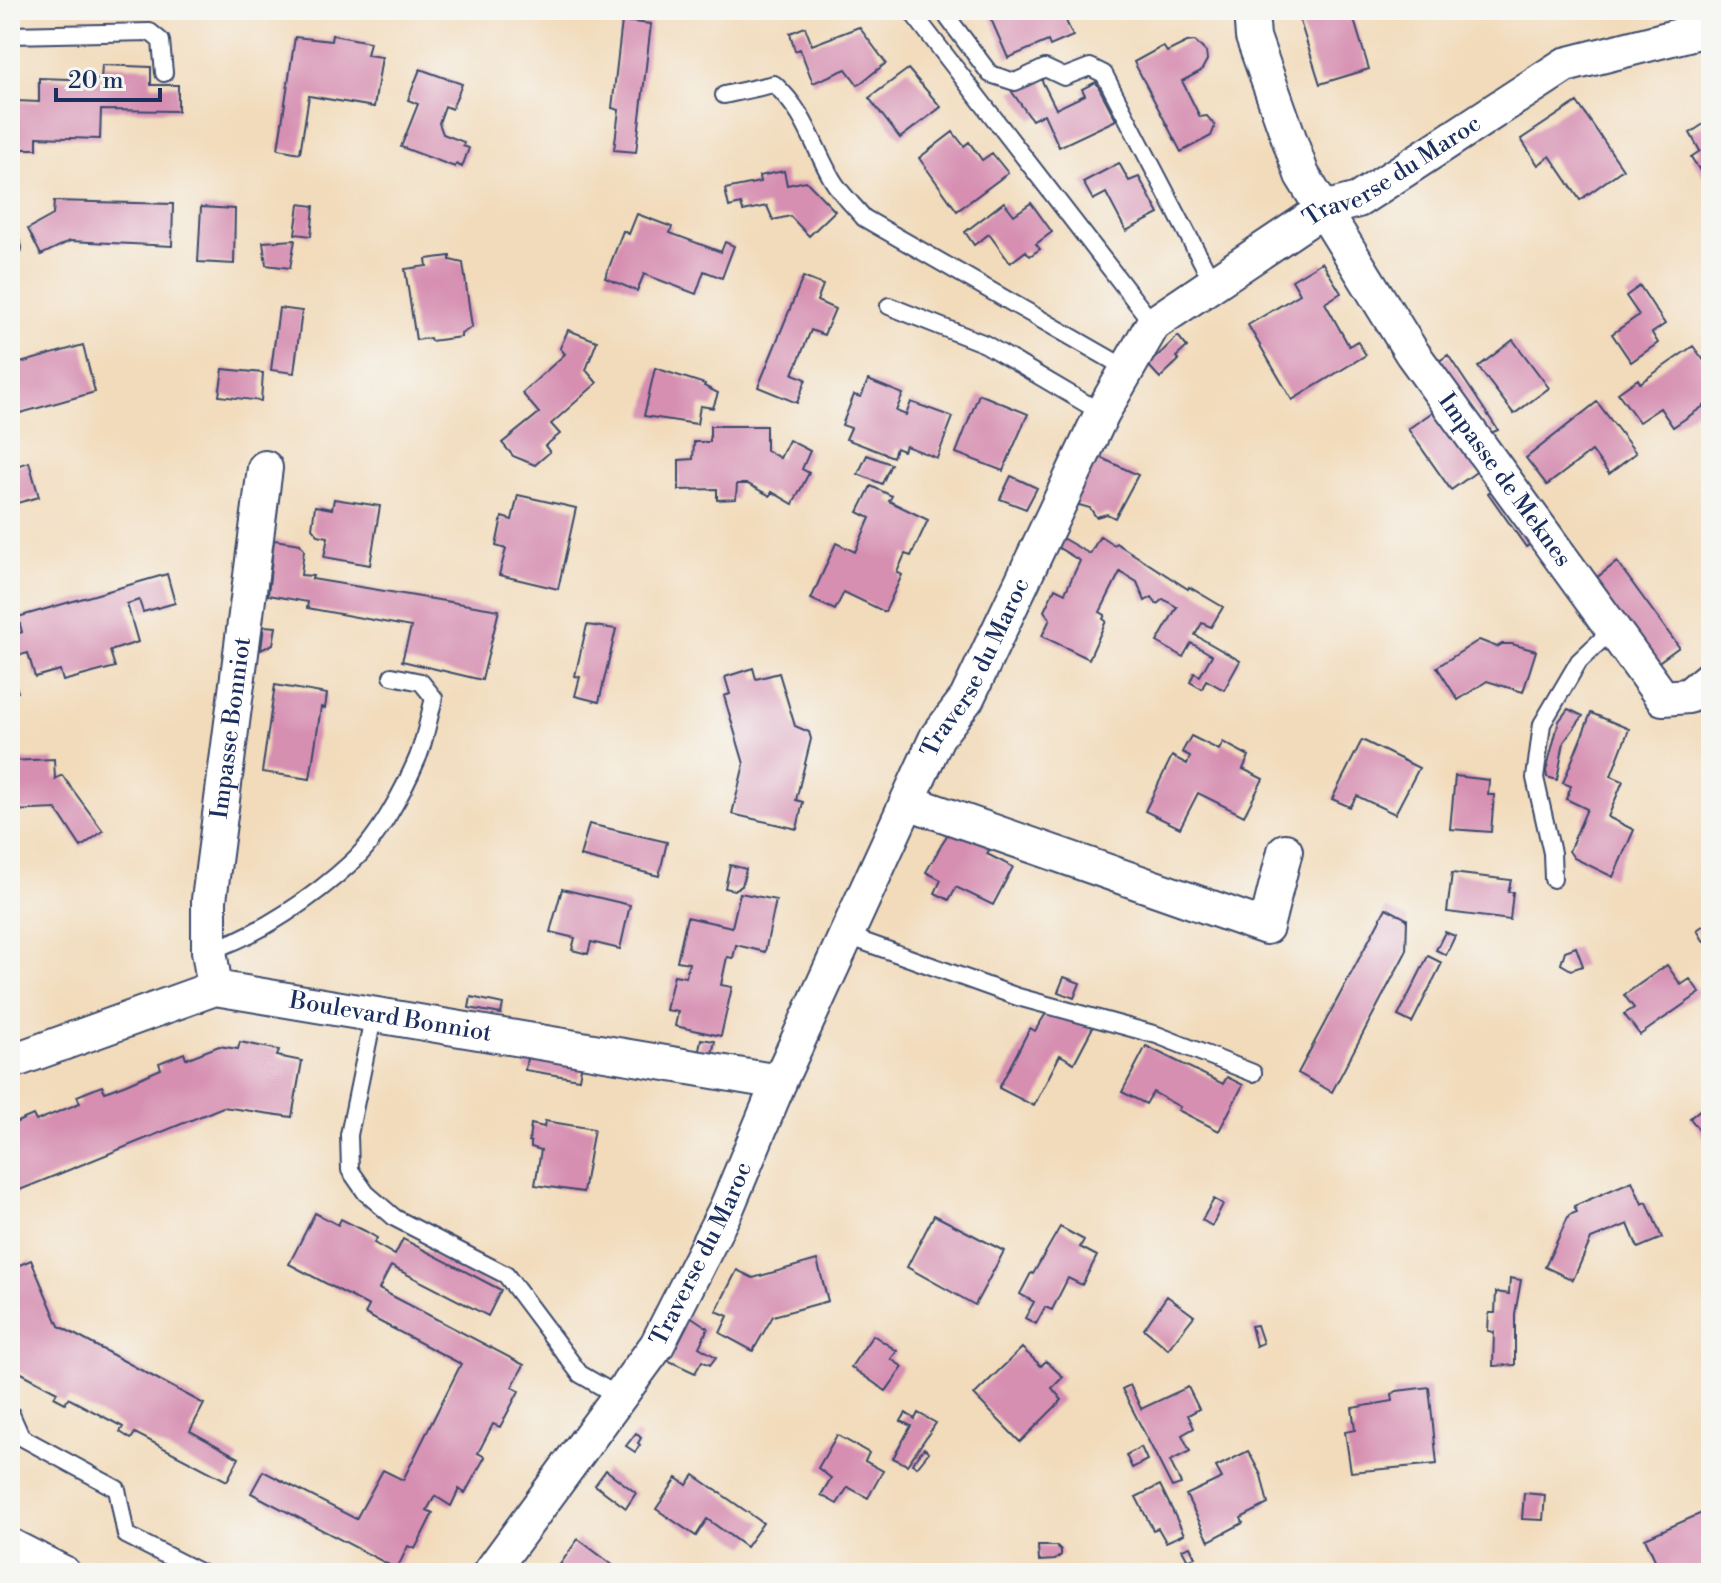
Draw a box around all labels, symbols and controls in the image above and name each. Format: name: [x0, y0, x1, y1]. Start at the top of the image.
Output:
scale bar: [56, 52, 160, 102]
text: 20 m: [68, 66, 124, 96]
street label: Traverse du Maroc: [1297, 109, 1487, 234]
street label: Impasse de Meknes: [1431, 387, 1578, 573]
street label: Traverse du Maroc: [915, 573, 1037, 762]
street label: Impasse Bonniot: [205, 635, 258, 821]
street label: Boulevard Bonniot: [286, 985, 495, 1049]
street label: Traverse du Maroc: [644, 1158, 759, 1351]

